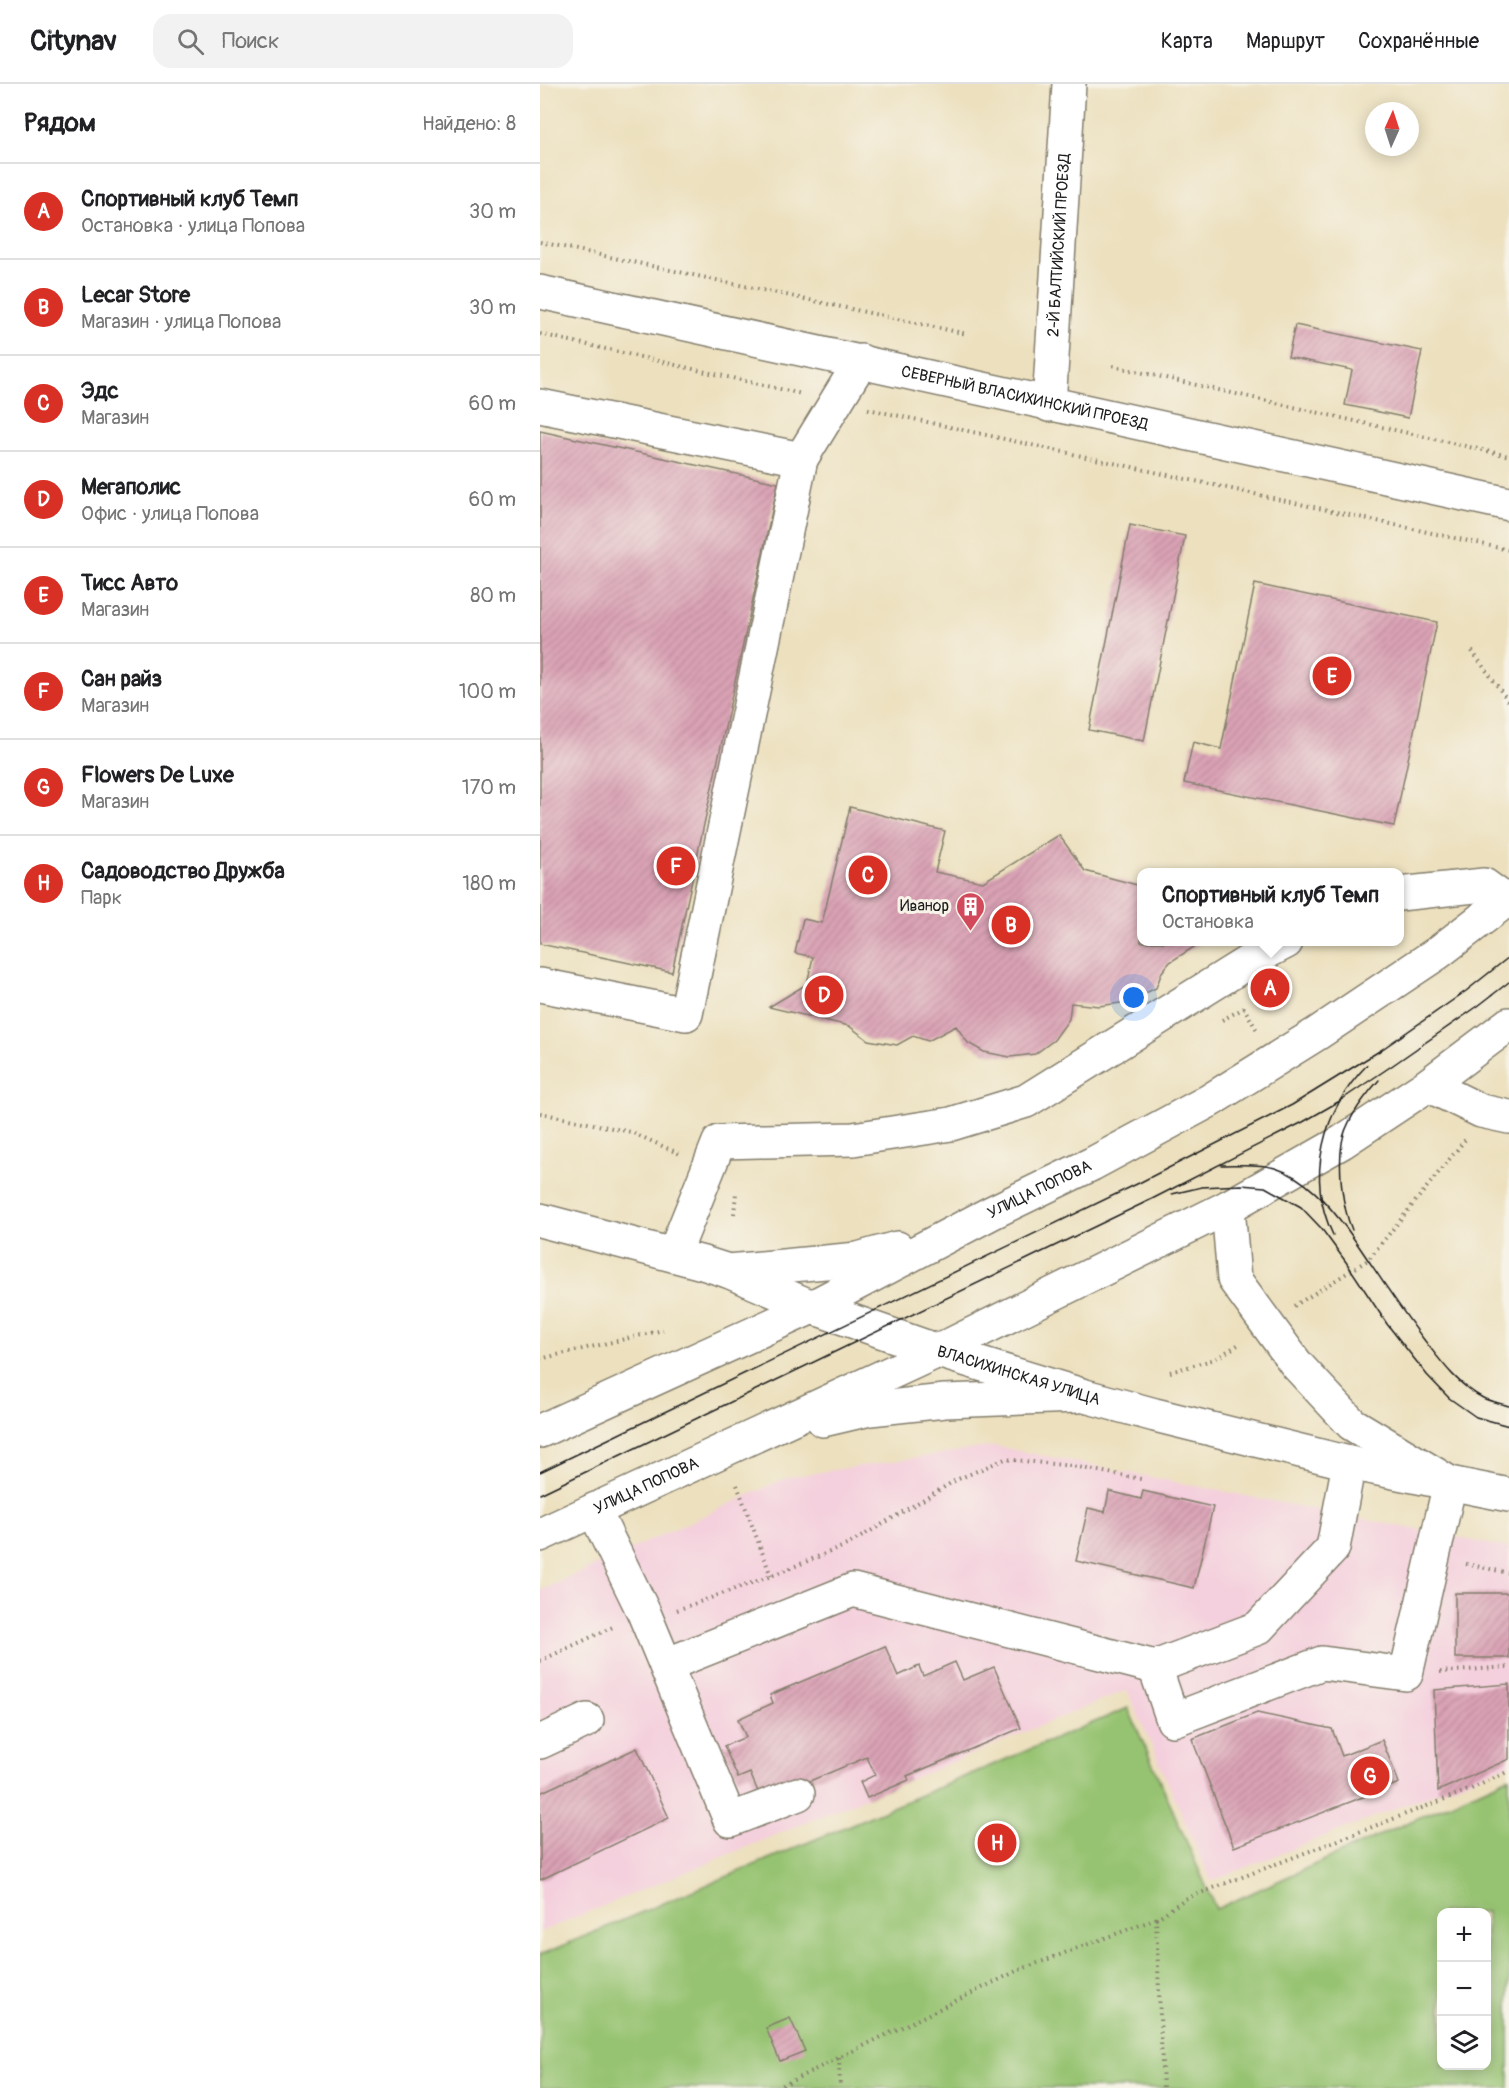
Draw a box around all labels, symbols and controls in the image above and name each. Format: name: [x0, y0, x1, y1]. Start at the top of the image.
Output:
search box: [153, 14, 573, 68]
text: Citynav: [30, 24, 117, 59]
icon: search: [174, 25, 207, 58]
text: Поиск: [222, 27, 279, 55]
text: Карта: [1161, 28, 1213, 55]
text: Маршрут: [1246, 28, 1325, 55]
text: Сохранённые: [1358, 28, 1479, 55]
north arrow: [1365, 102, 1419, 156]
text: Рядом: [24, 107, 96, 139]
text: Найдено: 8: [422, 111, 516, 136]
street label: 2-Й БАЛТИЙСКИЙ ПРОЕЗД: [1043, 153, 1075, 338]
text: Спортивный клуб Темп: [81, 185, 299, 213]
text: A: [37, 199, 50, 224]
text: 30 m: [469, 199, 516, 224]
text: Остановка · улица Попова: [81, 213, 305, 238]
text: Lecar Store: [81, 281, 190, 309]
text: B: [38, 295, 49, 320]
text: 30 m: [469, 295, 516, 320]
text: Магазин · улица Попова: [81, 309, 281, 334]
street label: СЕВЕРНЫЙ ВЛАСИХИНСКИЙ ПРОЕЗД: [899, 361, 1150, 435]
text: Эдс: [81, 377, 119, 405]
text: C: [37, 391, 50, 416]
text: 60 m: [469, 391, 516, 416]
text: Магазин: [81, 405, 149, 430]
text: Мегаполис: [81, 473, 181, 501]
text: D: [37, 487, 50, 512]
text: 60 m: [469, 487, 516, 512]
text: Офис · улица Попова: [81, 501, 259, 526]
text: Тисс Авто: [81, 569, 178, 597]
text: E: [38, 583, 49, 608]
text: 80 m: [470, 583, 516, 608]
text: Магазин: [81, 597, 149, 622]
pin: E: [1312, 654, 1352, 698]
text: Сан райз: [81, 665, 162, 693]
text: F: [37, 679, 50, 704]
text: 100 m: [459, 679, 516, 704]
text: Магазин: [81, 693, 149, 718]
text: Flowers De Luxe: [81, 761, 234, 789]
text: G: [37, 775, 50, 800]
text: 170 m: [462, 775, 516, 800]
text: Магазин: [81, 789, 149, 814]
pin: F: [656, 844, 696, 888]
pin: C: [848, 852, 888, 898]
text: Садоводство Дружба: [81, 857, 285, 885]
popup: [1137, 868, 1404, 946]
text: H: [37, 871, 50, 896]
text: 180 m: [462, 871, 516, 896]
text: Спортивный клуб Темп: [1162, 881, 1379, 909]
text: Парк: [81, 885, 122, 910]
building icon: Иванор: [954, 890, 986, 932]
place label: Иванор: [900, 896, 949, 916]
pin: B: [992, 902, 1030, 948]
text: Остановка: [1162, 909, 1254, 934]
pin: A: [1250, 966, 1290, 1010]
pin: D: [804, 972, 844, 1018]
your location: [1119, 983, 1148, 1012]
street label: УЛИЦА ПОПОВА: [984, 1156, 1095, 1223]
street label: ВЛАСИХИНСКАЯ УЛИЦА: [935, 1341, 1103, 1410]
street label: УЛИЦА ПОПОВА: [591, 1453, 702, 1519]
pin: G: [1350, 1754, 1390, 1798]
pin: H: [978, 1820, 1016, 1866]
map controls: [1437, 1908, 1491, 2070]
button: +: [1437, 1908, 1491, 1962]
button: −: [1437, 1962, 1491, 2016]
button: layers: [1437, 2016, 1491, 2070]

